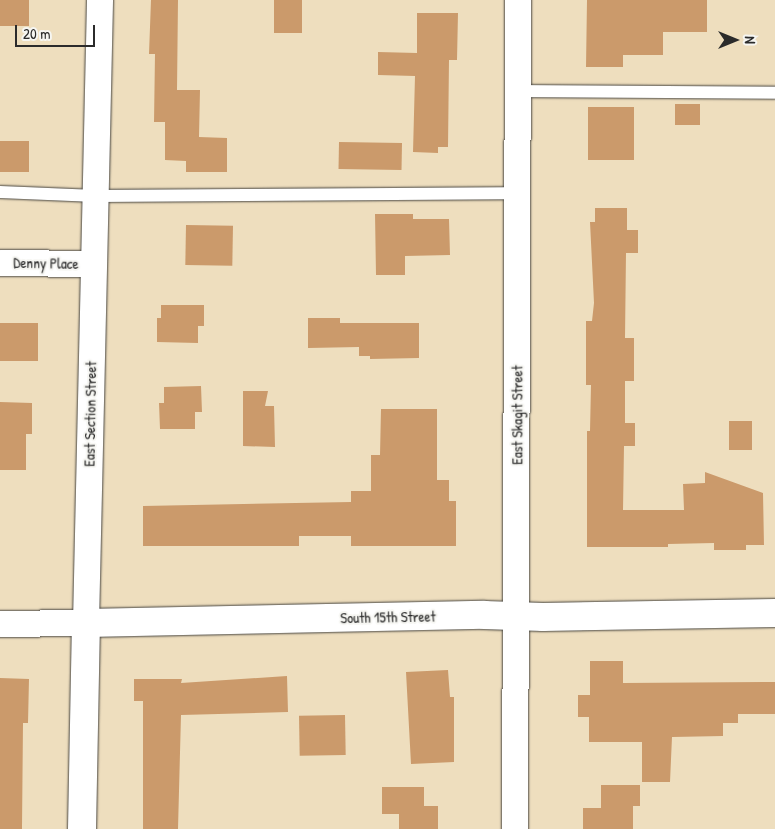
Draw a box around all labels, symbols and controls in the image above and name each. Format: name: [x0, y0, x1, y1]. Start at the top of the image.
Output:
scale bar: [18, 15, 98, 47]
north arrow: [710, 15, 760, 65]
text: 20 m: [23, 23, 50, 44]
text: N: [741, 36, 760, 44]
street label: Denny Place: [13, 253, 79, 273]
street label: East Section Street: [80, 361, 100, 467]
street label: East Skagit Street: [508, 365, 526, 465]
street label: South 15th Street: [340, 607, 436, 627]

